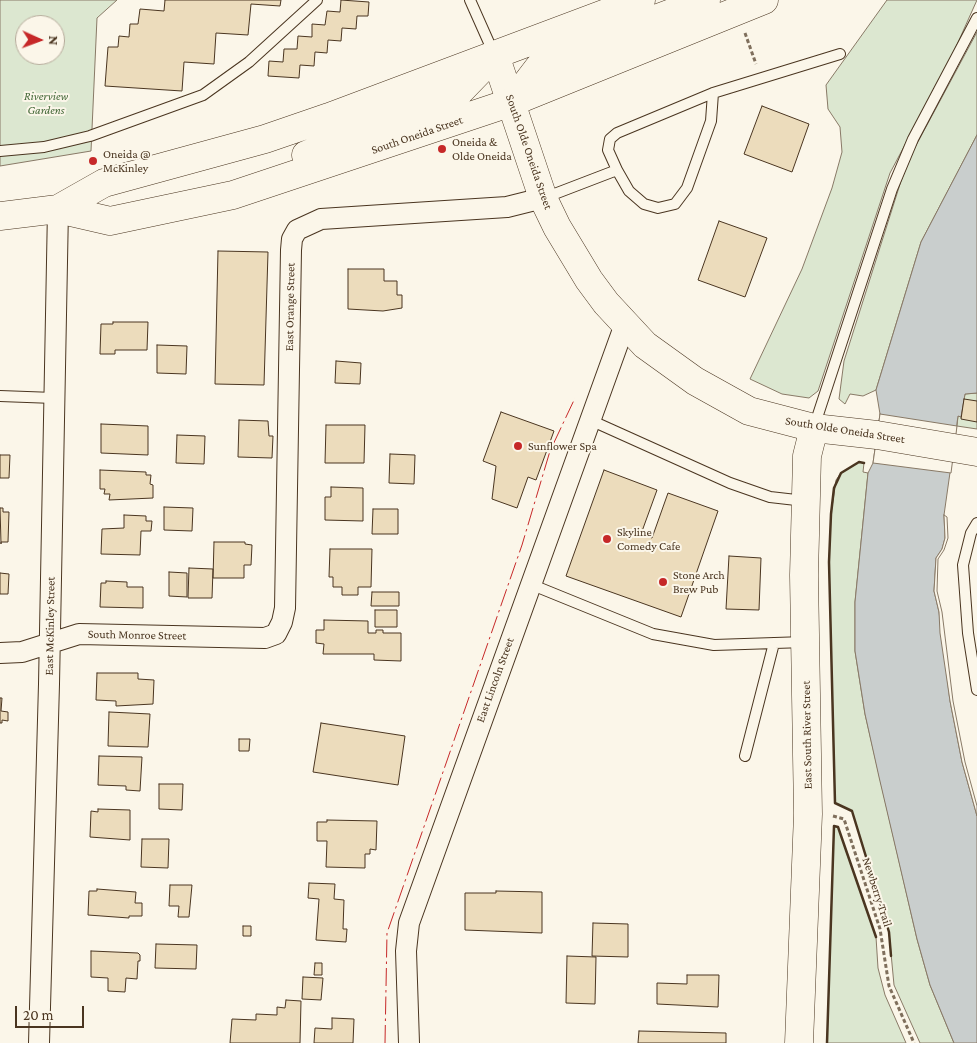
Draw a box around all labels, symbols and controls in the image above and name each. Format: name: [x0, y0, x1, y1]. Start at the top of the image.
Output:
north arrow: [15, 15, 65, 65]
text: N: [46, 35, 62, 46]
park label: Riverview Gardens: [24, 89, 68, 117]
street label: South Olde Oneida Street: [503, 93, 555, 211]
street label: South Oneida Street: [369, 113, 465, 157]
place label: Oneida & Olde Oneida: [452, 135, 512, 163]
marker: Oneida & Olde Oneida: [436, 143, 448, 155]
place label: Oneida @ McKinley: [103, 147, 151, 175]
marker: Oneida @ McKinley: [87, 155, 99, 167]
street label: East Orange Street: [282, 263, 298, 351]
street label: South Olde Oneida Street: [784, 413, 906, 447]
place label: Sunflower Spa: [528, 439, 597, 453]
marker: Sunflower Spa: [512, 440, 524, 452]
place label: Skyline Comedy Cafe: [617, 525, 680, 553]
marker: Skyline Comedy Cafe: [601, 533, 613, 545]
place label: Stone Arch Brew Pub: [673, 568, 725, 596]
marker: Stone Arch Brew Pub: [657, 576, 669, 588]
street label: East McKinley Street: [42, 577, 58, 675]
street label: South Monroe Street: [88, 627, 186, 643]
street label: East Lincoln Street: [473, 636, 517, 724]
street label: East South River Street: [799, 681, 815, 789]
street label: Newberry Trail: [859, 856, 895, 928]
scale bar: [18, 996, 86, 1028]
text: 20 m: [23, 1007, 54, 1023]

